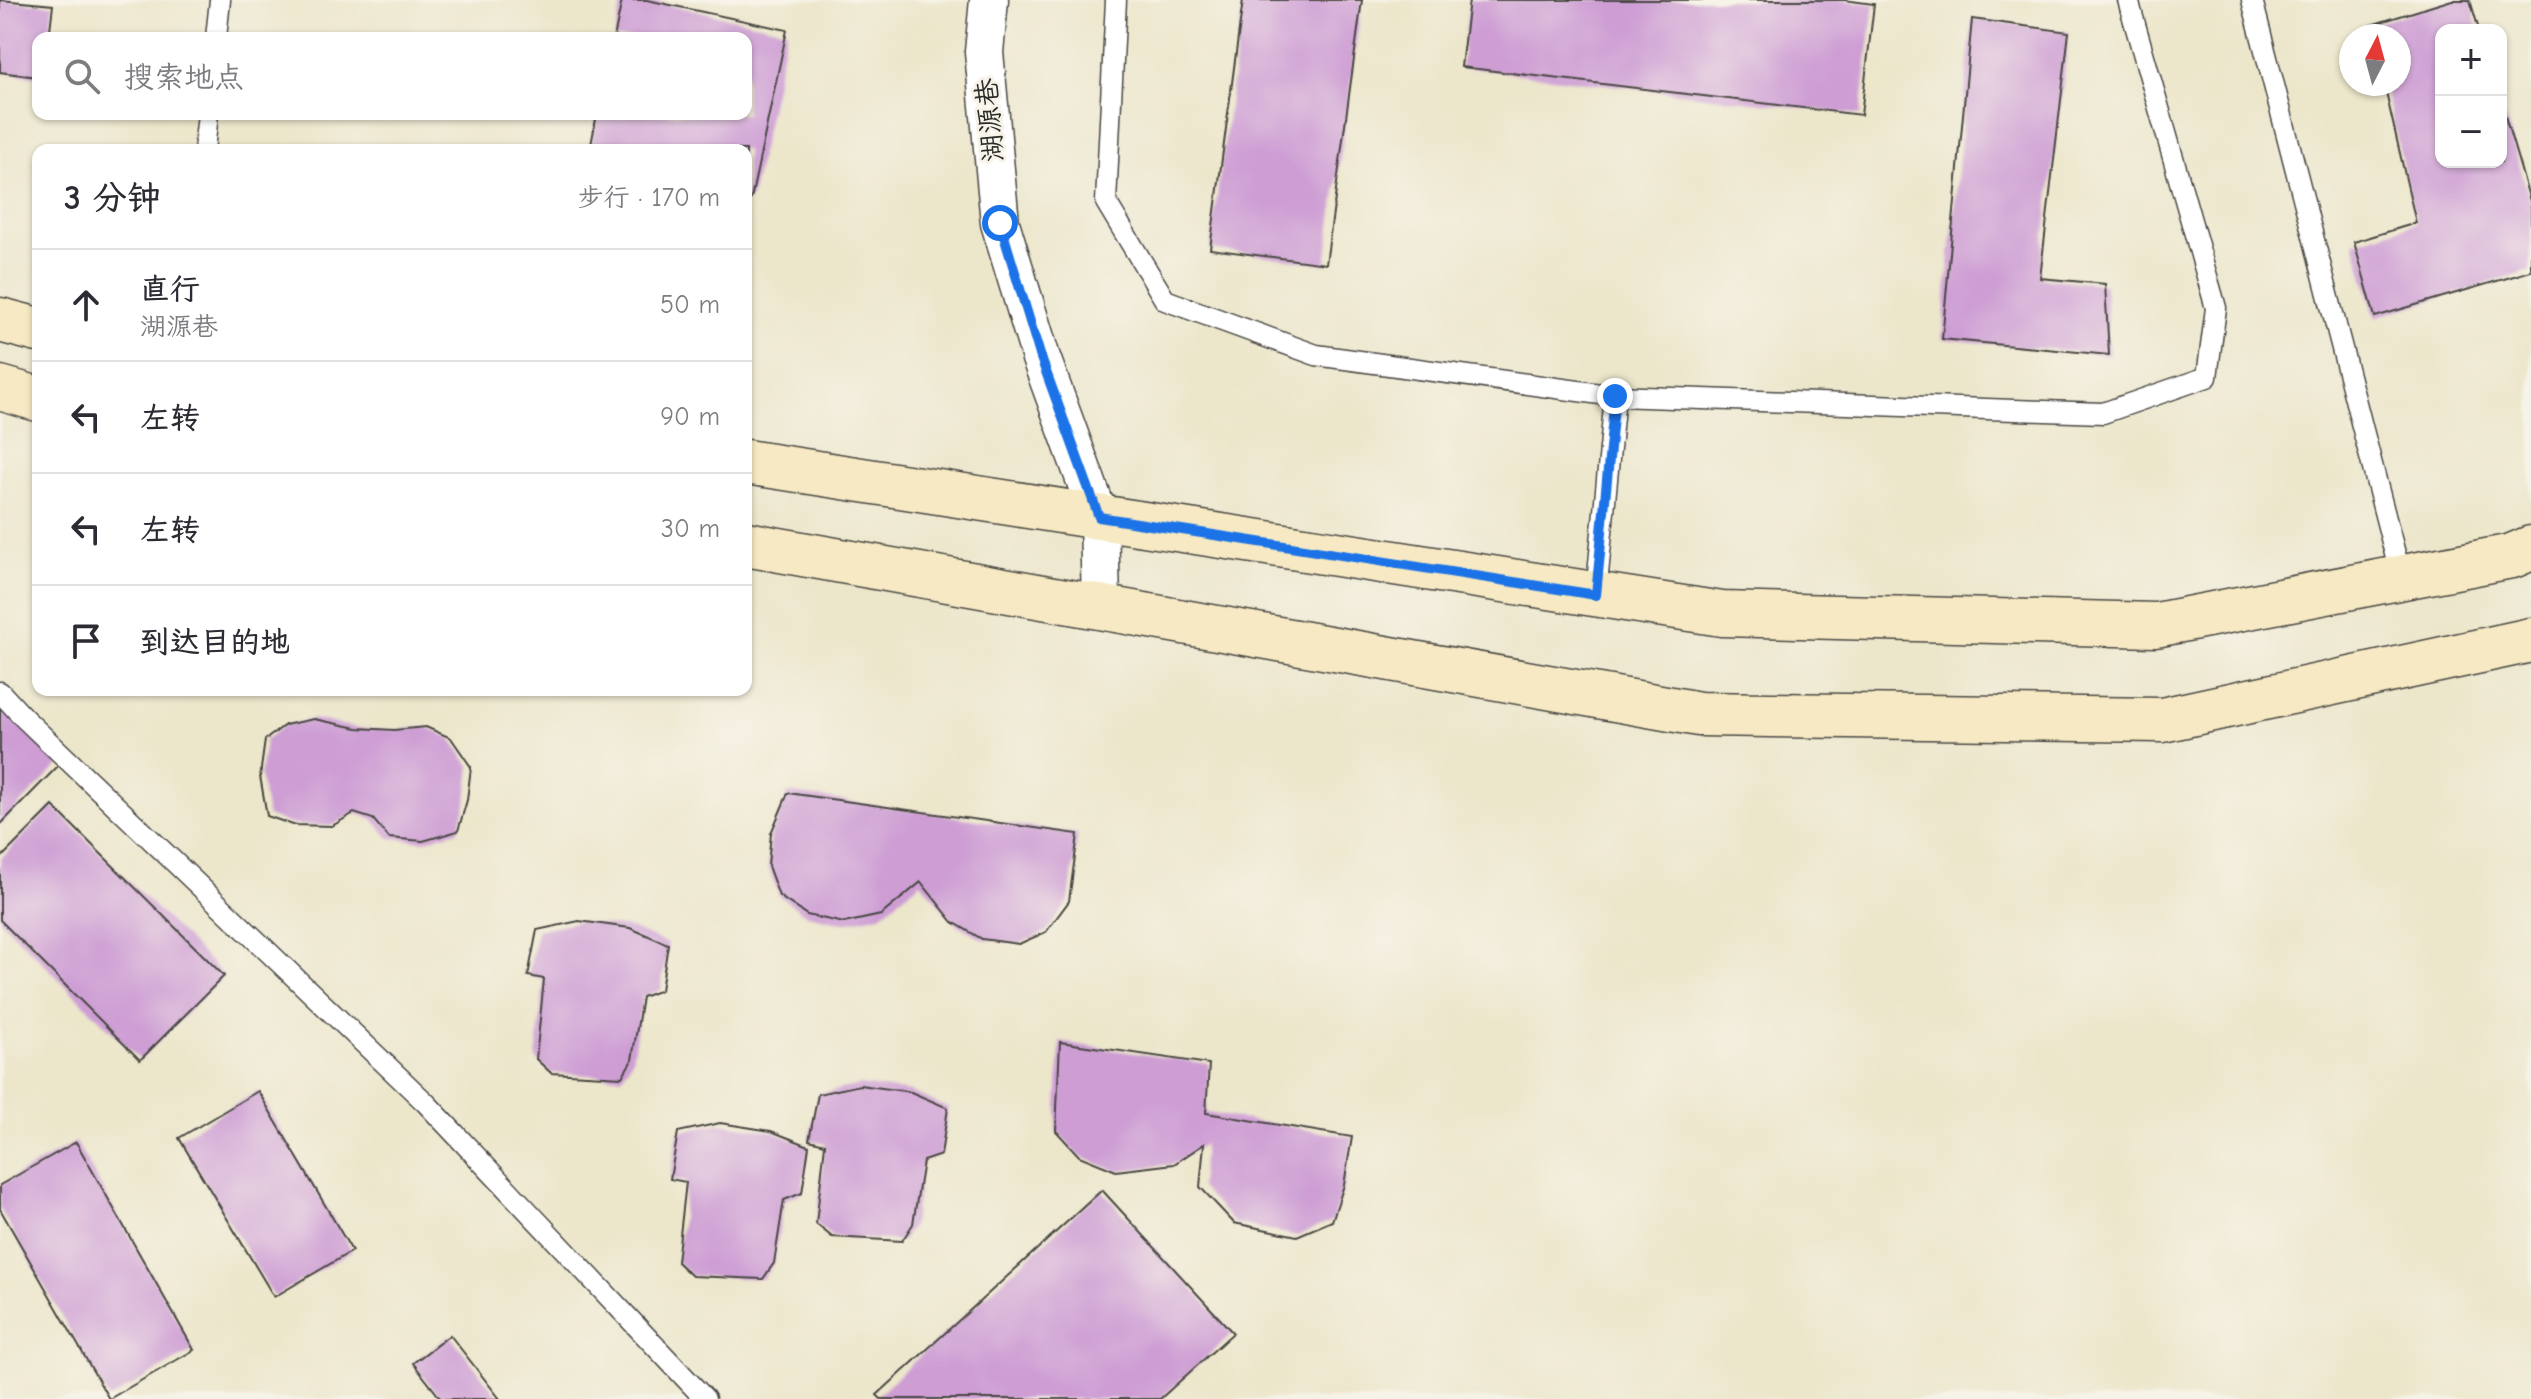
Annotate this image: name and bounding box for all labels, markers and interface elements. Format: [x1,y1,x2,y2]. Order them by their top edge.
north arrow [2339,24,2411,96]
map controls [2435,24,2507,168]
button: + [2435,24,2507,96]
search box [32,32,752,120]
icon: search [60,54,104,98]
text: 搜索地点 [124,60,244,95]
street label: 湖源巷 [970,76,1010,163]
button: − [2435,96,2507,168]
text: 3 分钟 [64,178,161,218]
text: 步行 · 170 m [577,183,720,213]
route start [982,205,1018,241]
text: 直行 [140,272,200,307]
icon: ahead [64,283,108,327]
text: 50 m [660,290,720,320]
text: 湖源巷 [140,312,218,342]
route end [1597,378,1633,414]
icon: left [64,395,108,439]
text: 左转 [140,401,200,436]
text: 90 m [660,402,720,432]
icon: left [64,507,108,551]
text: 左转 [140,513,200,548]
text: 30 m [661,514,720,544]
icon: arrive [64,619,108,663]
text: 到达目的地 [140,625,290,660]

